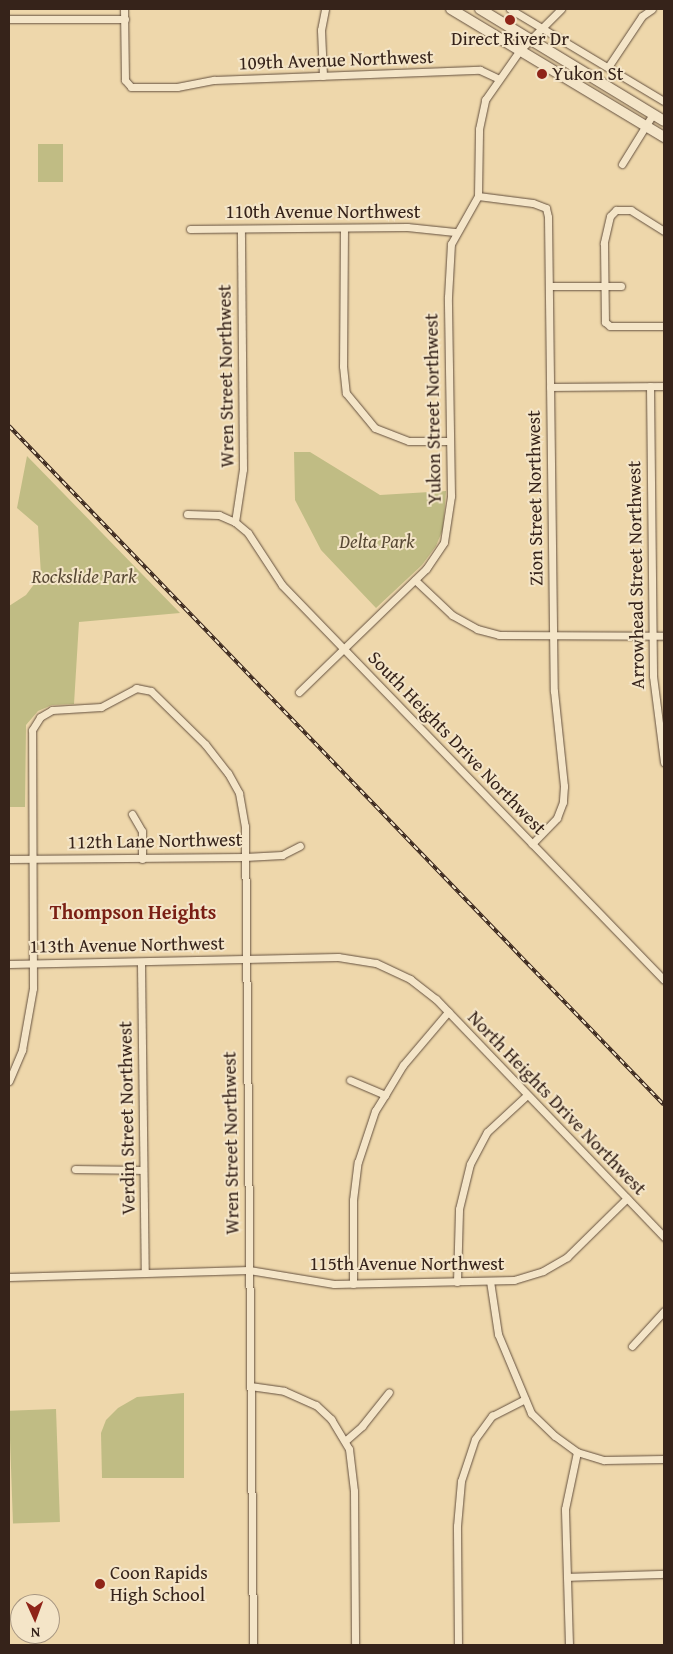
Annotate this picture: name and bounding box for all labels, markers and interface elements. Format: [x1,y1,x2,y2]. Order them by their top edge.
marker: Direct River Dr [504,14,516,26]
place label: Direct River Dr [451,28,569,50]
street label: 109th Avenue Northwest [238,45,434,75]
place label: Yukon St [552,63,623,85]
marker: Yukon St [536,68,548,80]
street label: 110th Avenue Northwest [225,201,421,223]
street label: Wren Street Northwest [213,284,239,468]
street label: Yukon Street Northwest [420,313,446,505]
street label: Zion Street Northwest [522,410,548,586]
street label: Arrowhead Street Northwest [623,461,649,689]
park label: Delta Park [339,531,415,553]
park label: Rockslide Park [31,566,137,588]
street label: South Heights Drive Northwest [363,646,551,840]
street label: 112th Lane Northwest [68,828,242,854]
district label: Thompson Heights [50,899,216,923]
street label: 113th Avenue Northwest [29,932,225,958]
street label: North Heights Drive Northwest [463,1006,651,1200]
street label: Verdin Street Northwest [114,1021,140,1215]
street label: Wren Street Northwest [218,1051,244,1235]
street label: 115th Avenue Northwest [309,1253,505,1275]
place label: Coon Rapids High School [110,1562,208,1606]
marker: Coon Rapids High School [94,1578,106,1590]
north arrow [10,1594,60,1644]
text: N [30,1623,41,1643]

